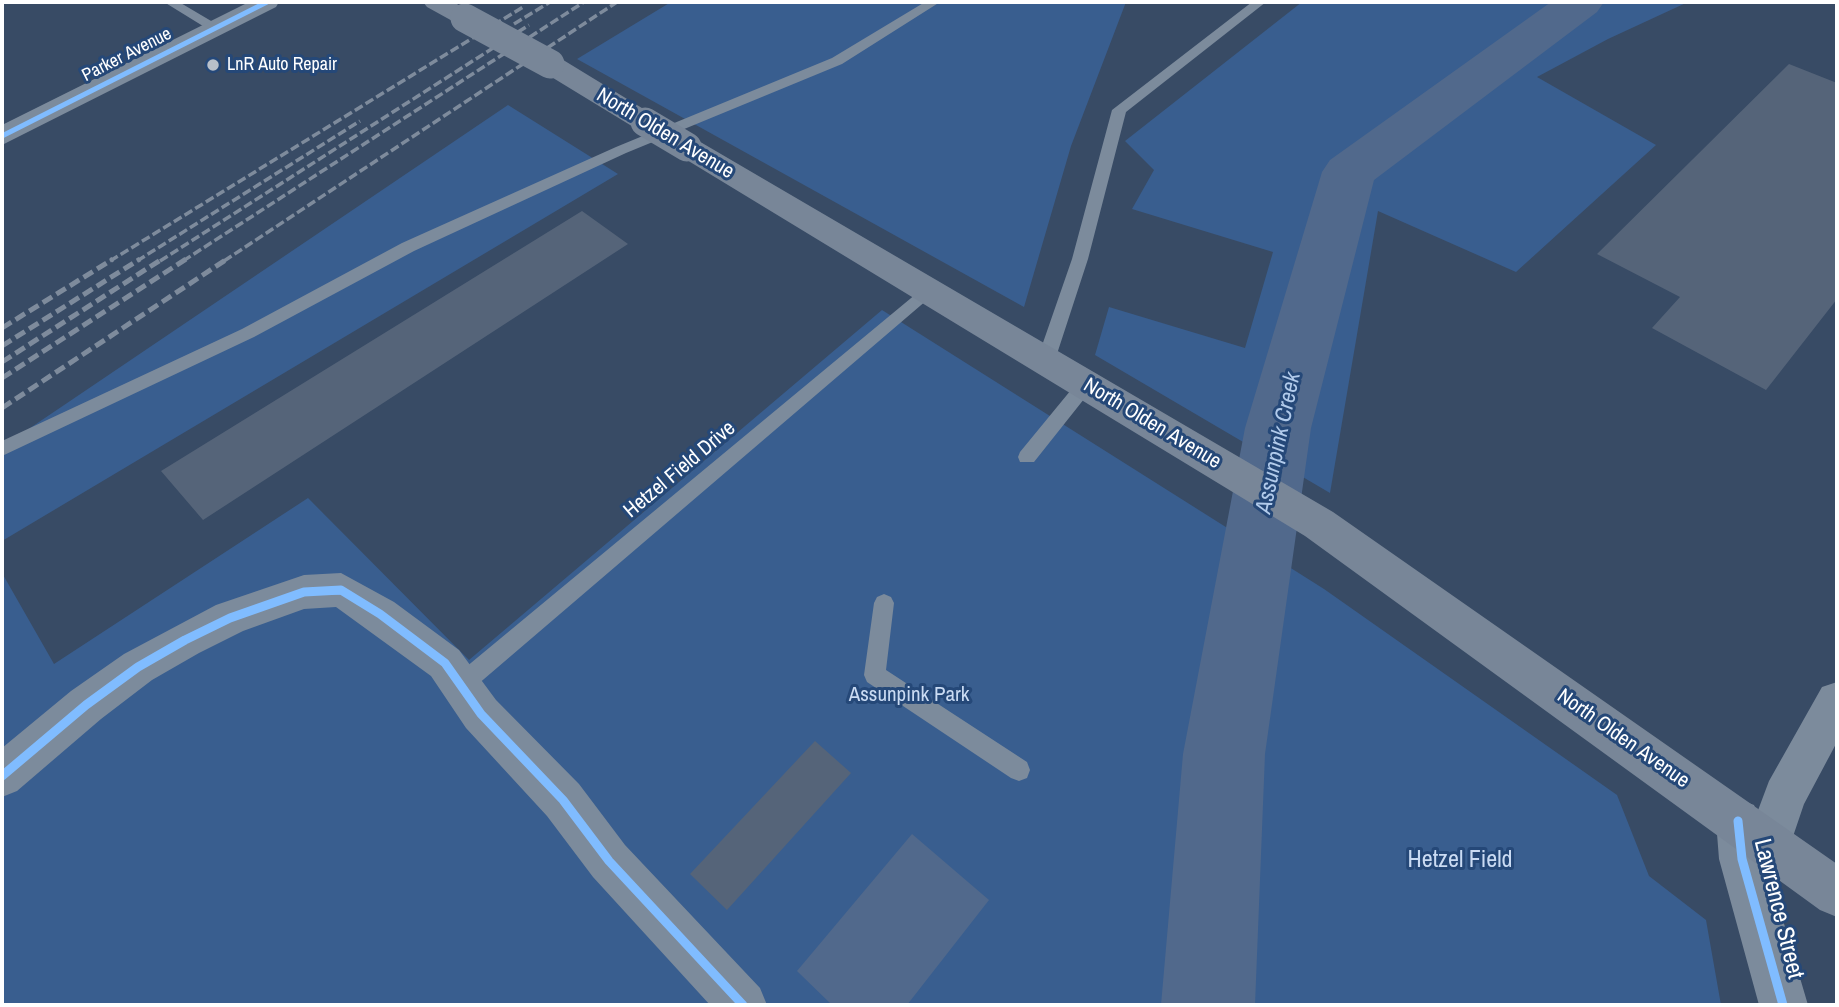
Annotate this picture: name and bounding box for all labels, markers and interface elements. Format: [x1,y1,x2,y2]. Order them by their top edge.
street label: Parker Avenue [79,23,175,87]
place label: LnR Auto Repair [227,54,337,76]
marker: LnR Auto Repair [205,57,221,73]
street label: North Olden Avenue [592,83,738,185]
water label: Assunpink Creek [1251,370,1307,516]
street label: North Olden Avenue [1079,373,1225,475]
street label: Hetzel Field Drive [619,416,741,524]
park label: Assunpink Park [849,682,969,708]
street label: North Olden Avenue [1552,684,1694,794]
street label: Lawrence Street [1747,836,1809,982]
park label: Hetzel Field [1408,847,1512,875]

